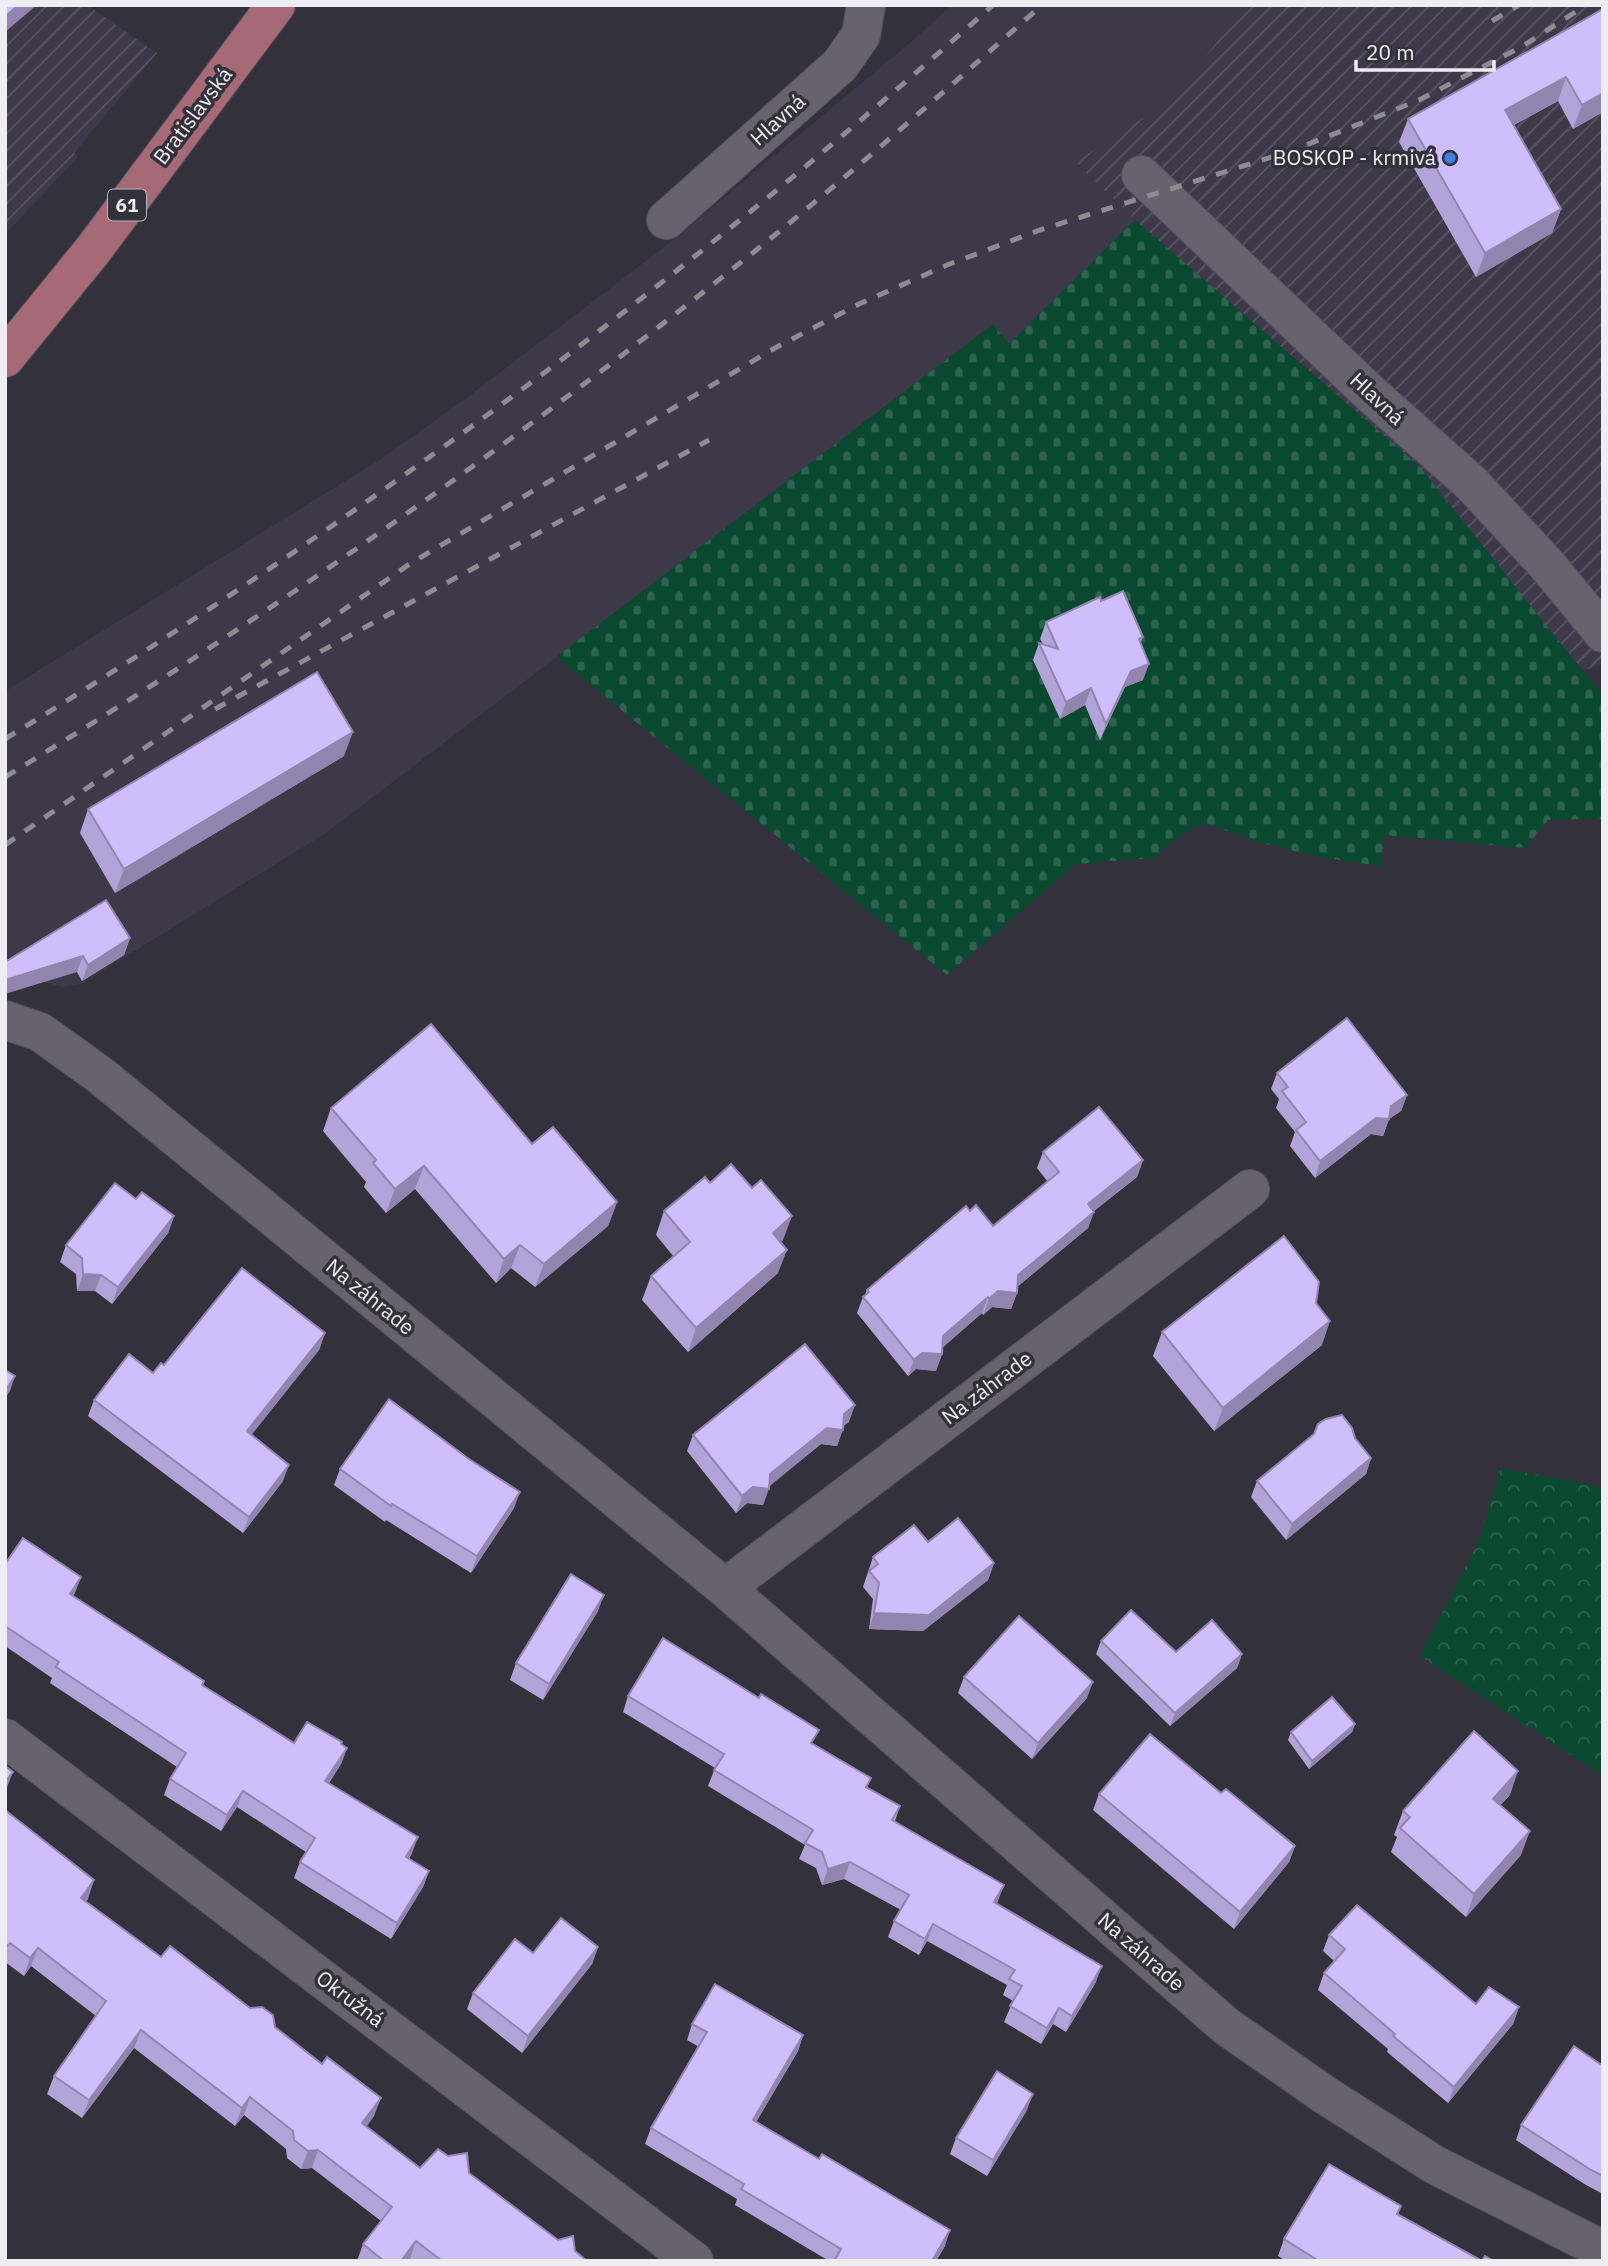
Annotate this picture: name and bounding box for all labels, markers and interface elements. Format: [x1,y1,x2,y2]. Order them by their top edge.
scale bar [1356,28,1494,72]
text: 20 m [1366,38,1415,66]
street label: Bratislavská [146,61,238,170]
street label: Hlavná [744,87,811,151]
place label: BOSKOP - krmivá [1273,143,1436,171]
marker: BOSKOP - krmivá [1442,150,1458,166]
road number: 61 [108,190,146,220]
street label: Hlavná [1344,366,1411,431]
street label: Na záhrade [320,1252,421,1341]
street label: Na záhrade [935,1344,1037,1430]
street label: Na záhrade [1092,1906,1191,1997]
street label: Okružná [311,1963,390,2033]

